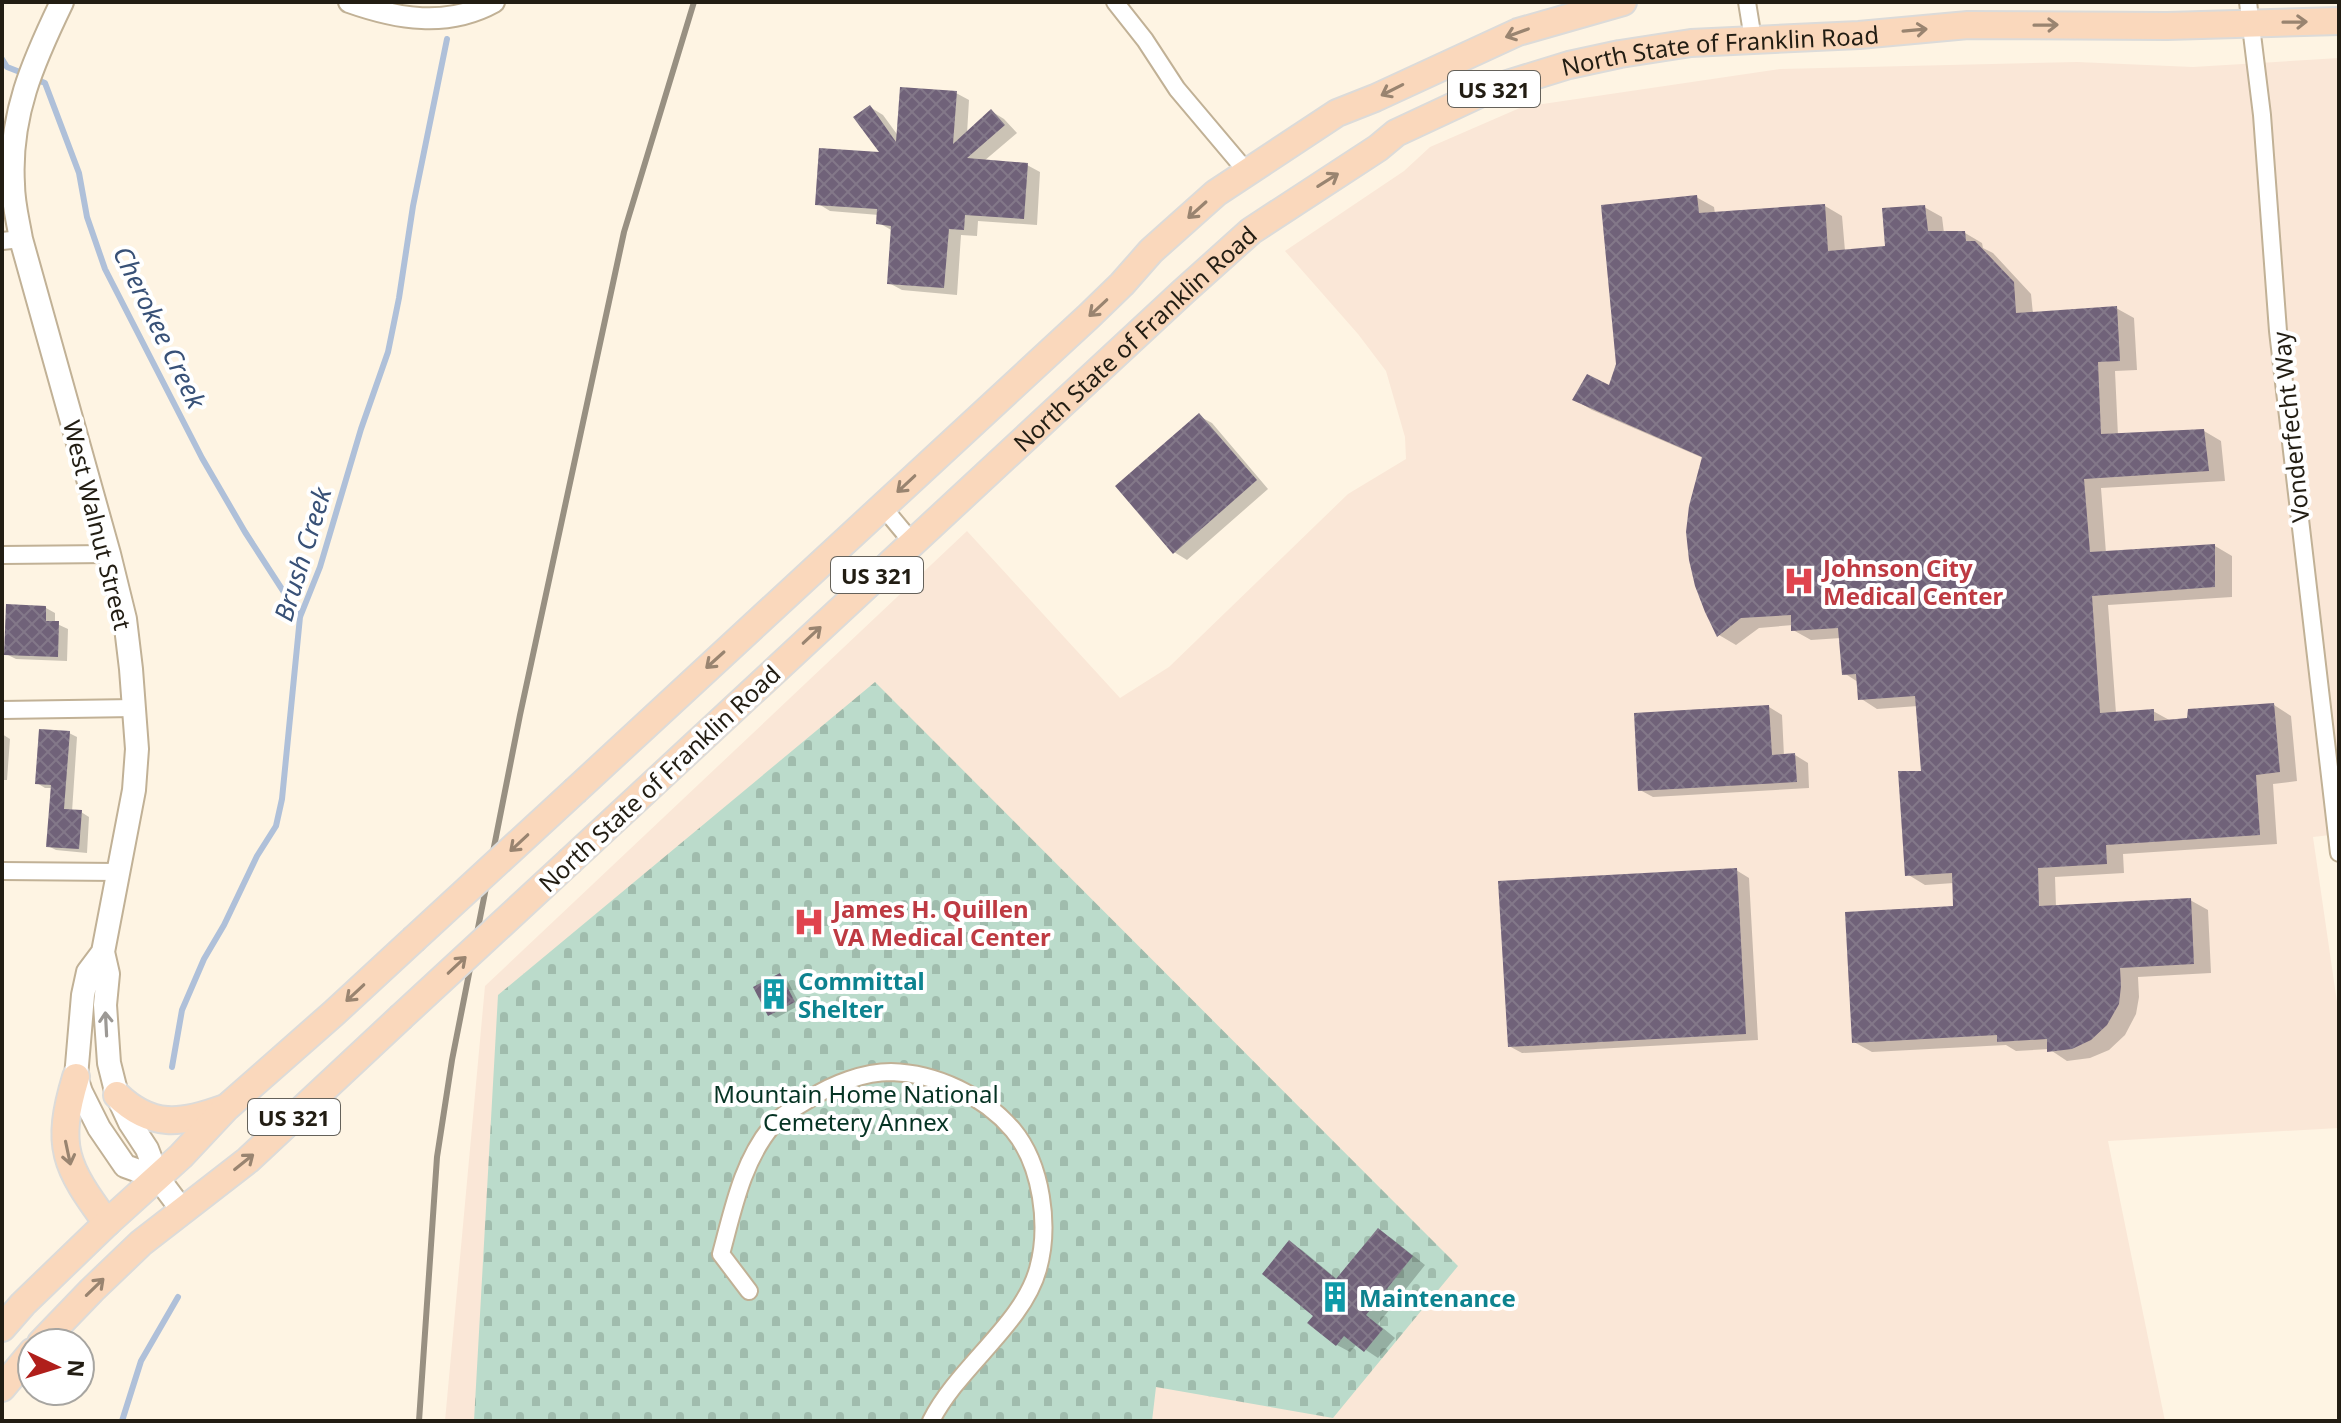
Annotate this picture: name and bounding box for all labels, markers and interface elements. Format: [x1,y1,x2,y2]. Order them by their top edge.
one-way arrow [2281,14,2308,30]
street label: North State of Franklin Road [1558,17,1880,83]
one-way arrow [2032,17,2059,32]
one-way arrow [1901,22,1927,37]
one-way arrow [1505,27,1530,41]
road number: US 321 [1448,71,1540,107]
one-way arrow [1380,82,1404,98]
one-way arrow [1316,171,1339,187]
one-way arrow [1188,201,1208,219]
street label: North State of Franklin Road [1006,218,1263,458]
water label: Cherokee Creek [105,240,215,415]
one-way arrow [1088,298,1108,316]
street label: Vonderfecht Way [2263,329,2316,524]
street label: West Walnut Street [56,417,140,634]
one-way arrow [897,474,917,492]
water label: Brush Creek [265,482,340,625]
place label: Johnson City Medical Center [1821,551,2004,612]
road number: US 321 [831,557,923,593]
hospital icon: Johnson City Medical Center [1782,564,1816,598]
one-way arrow [802,626,822,644]
one-way arrow [706,651,726,669]
street label: North State of Franklin Road [531,657,787,899]
one-way arrow [509,833,529,851]
place label: James H. Quillen VA Medical Center [831,892,1051,953]
hospital icon: James H. Quillen VA Medical Center [792,905,826,939]
one-way arrow [447,956,467,975]
place label: Committal Shelter [798,964,925,1025]
building icon: Committal Shelter [757,977,791,1011]
one-way arrow [346,984,366,1002]
one-way arrow [98,1011,113,1038]
park label: Mountain Home National Cemetery Annex [713,1077,999,1138]
road number: US 321 [248,1099,340,1135]
one-way arrow [61,1140,76,1166]
one-way arrow [233,1153,254,1171]
one-way arrow [85,1278,104,1297]
building icon: Maintenance [1318,1280,1352,1314]
place label: Maintenance [1359,1281,1516,1314]
north arrow [16,1327,96,1407]
text: N [61,1358,93,1378]

